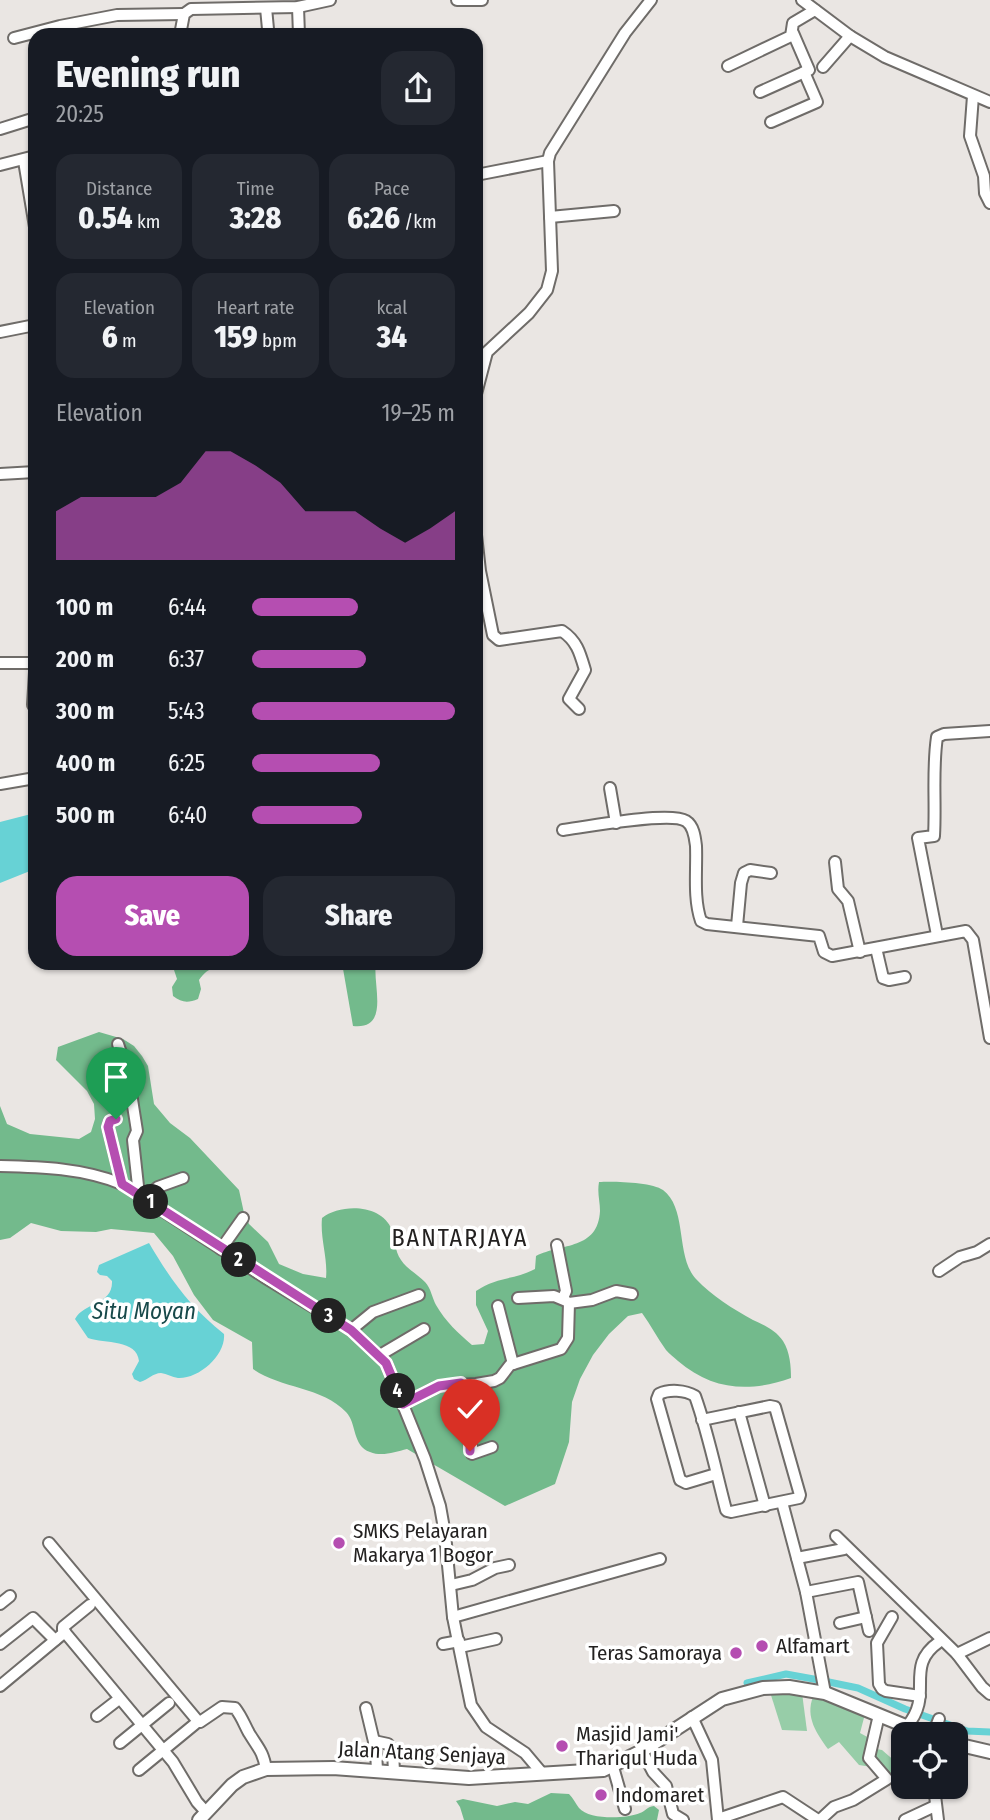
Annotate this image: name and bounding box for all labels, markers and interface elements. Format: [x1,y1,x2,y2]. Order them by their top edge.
text: Evening run [56,51,240,97]
button: share [381,51,455,125]
text: 20:25 [56,100,104,128]
text: Distance [86,177,152,200]
text: Time [237,177,274,200]
text: Pace [374,177,410,200]
text: 0.54 [78,200,133,236]
text: 3:28 [230,200,281,236]
text: 6:26 [347,200,400,236]
text: km [133,210,160,233]
text: /km [400,210,437,233]
text: Elevation [83,296,155,319]
text: Heart rate [216,296,295,319]
text: kcal [376,296,407,319]
text: 6 [102,319,118,355]
text: 159 [214,319,258,355]
text: 34 [377,319,407,355]
text: m [118,329,137,352]
text: bpm [258,329,297,352]
text: Elevation [56,399,143,427]
text: 19–25 m [382,399,455,427]
text: 100 m [56,593,113,621]
text: 6:44 [168,593,206,621]
text: 200 m [56,645,114,673]
text: 6:37 [168,645,204,673]
text: 300 m [56,697,114,725]
text: 5:43 [168,697,205,725]
text: 400 m [56,749,115,777]
text: 6:25 [168,749,205,777]
text: 500 m [56,801,115,829]
text: 6:40 [168,801,207,829]
button: Save [56,876,249,956]
button: Share [263,876,455,956]
pin [86,1047,146,1119]
icon: arrive [97,1058,135,1096]
pin: 1 [134,1184,168,1220]
text: 1 [146,1190,155,1213]
district label: BANTARJAYA [392,1224,528,1252]
pin: 2 [222,1242,256,1278]
text: 2 [234,1248,243,1271]
water label: Situ Moyan [91,1297,196,1325]
pin: 3 [312,1298,346,1334]
text: 3 [324,1304,333,1327]
pin: 4 [380,1374,416,1408]
text: 4 [393,1379,402,1402]
pin [440,1379,500,1451]
icon: check [451,1390,489,1428]
place label: SMKS Pelayaran Makarya 1 Bogor [353,1518,494,1568]
marker: SMKS Pelayaran Makarya 1 Bogor [331,1535,347,1551]
place label: Alfamart [776,1633,850,1659]
marker: Alfamart [754,1638,770,1654]
place label: Teras Samoraya [588,1640,722,1666]
marker: Teras Samoraya [728,1645,744,1661]
place label: Masjid Jami' Thariqul Huda [576,1721,698,1771]
map controls [891,1722,968,1799]
button: locate [891,1722,968,1799]
street label: Jalan Atang Senjaya [337,1736,507,1770]
marker: Masjid Jami' Thariqul Huda [554,1738,570,1754]
place label: Indomaret [615,1782,704,1808]
marker: Indomaret [593,1787,609,1803]

